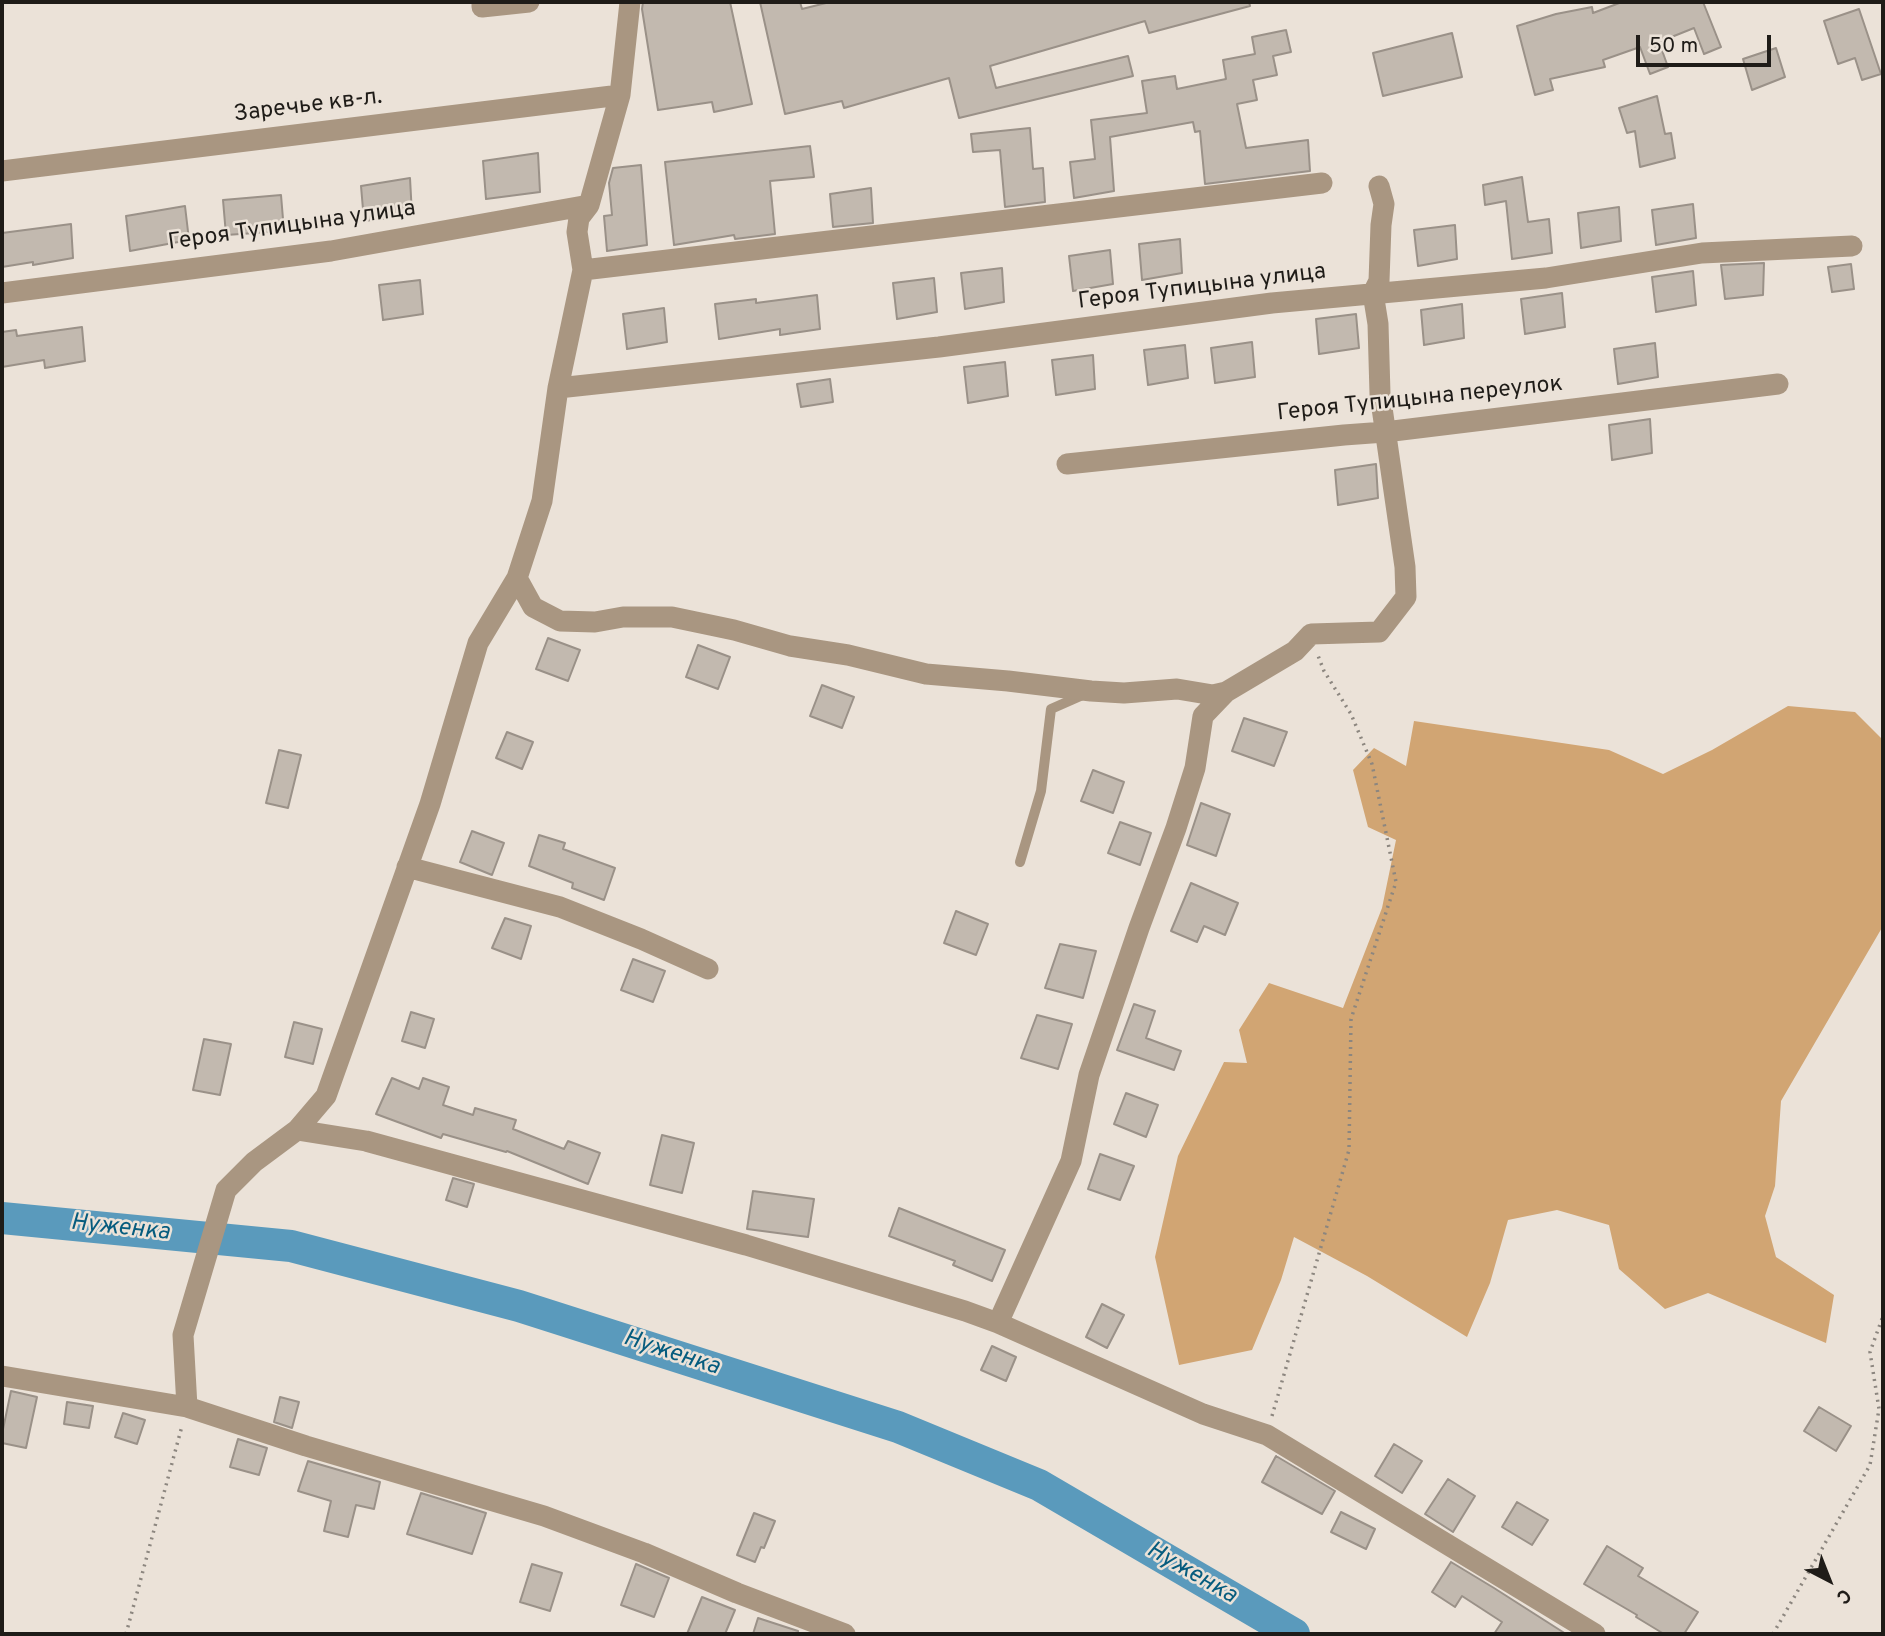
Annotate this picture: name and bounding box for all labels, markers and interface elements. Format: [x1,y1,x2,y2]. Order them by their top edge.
scale bar [1640,21,1775,65]
text: 50 m [1649,33,1698,60]
street label: Заречье кв-л. [232,84,384,130]
street label: Героя Тупицына улица [167,196,417,258]
street label: Героя Тупицына улица [1076,259,1328,317]
street label: Героя Тупицына переулок [1276,371,1564,429]
water label: Нуженка [69,1209,171,1249]
water label: Нуженка [619,1325,723,1383]
water label: Нуженка [1141,1537,1241,1611]
north arrow [1794,1545,1864,1615]
text: С [1831,1583,1856,1609]

